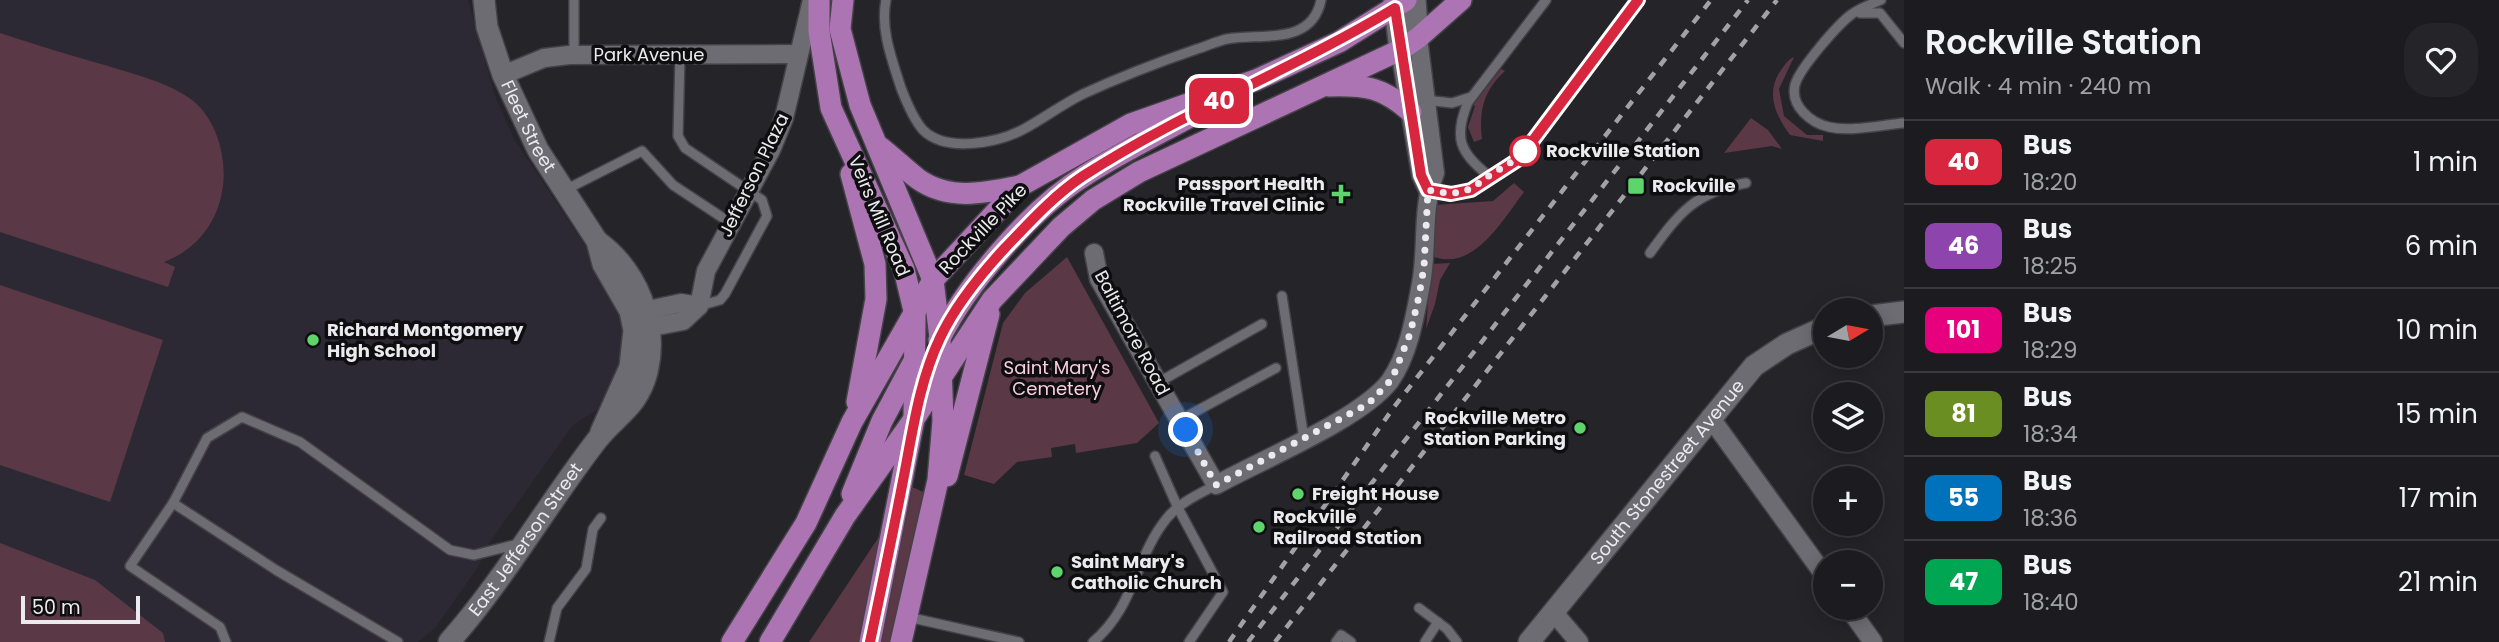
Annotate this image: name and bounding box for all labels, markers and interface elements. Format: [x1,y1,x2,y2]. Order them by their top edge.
text: Rockville Station [1925,19,2202,66]
button: heart [2404,23,2478,97]
street label: Park Avenue [594,42,704,67]
text: Walk · 4 min · 240 m [1925,70,2151,102]
street label: Fleet Street [495,76,562,177]
line badge: 40 [1188,78,1250,124]
text: 40 [1203,84,1235,117]
street label: Jefferson Plaza [713,109,794,241]
text: Bus [2023,127,2072,163]
marker: Rockville Station [1510,136,1540,166]
place label: Rockville Station [1546,138,1700,163]
text: 1 min [2413,144,2478,180]
text: 40 [1948,145,1979,178]
street label: Veirs Mill Road [843,152,916,280]
text: 18:20 [2023,166,2077,198]
place label: Passport Health Rockville Travel Clinic [1123,171,1325,217]
place label: Rockville [1652,173,1736,198]
marker: Rockville [1626,176,1646,196]
street label: Rockville Pike [933,178,1032,280]
marker: Passport Health Rockville Travel Clinic [1331,184,1351,204]
text: Bus [2023,211,2072,247]
text: 6 min [2405,228,2478,264]
text: 46 [1948,229,1979,262]
text: 18:25 [2023,250,2077,282]
street label: Baltimore Road [1089,266,1176,400]
text: Bus [2023,295,2072,331]
north arrow [1813,298,1883,368]
map controls [1813,298,1883,620]
text: 10 min [2397,312,2478,348]
text: 101 [1947,313,1980,346]
place label: Richard Montgomery High School [327,317,524,363]
marker: Richard Montgomery High School [305,332,321,348]
text: 18:29 [2023,334,2078,366]
park label: Saint Mary's Cemetery [1004,355,1110,401]
street label: South Stonestreet Avenue [1584,374,1750,570]
text: Bus [2023,379,2072,415]
button: layers [1813,382,1883,452]
text: 15 min [2397,396,2478,432]
text: 81 [1951,397,1976,430]
place label: Rockville Metro Station Parking [1423,405,1566,451]
your location [1168,412,1203,447]
text: 18:34 [2023,418,2078,450]
marker: Rockville Metro Station Parking [1572,420,1588,436]
street label: East Jefferson Street [462,457,588,621]
text: Bus [2023,463,2072,499]
button: + [1813,466,1883,536]
text: 17 min [2399,480,2478,516]
place label: Freight House [1312,481,1439,506]
text: 55 [1948,481,1979,514]
marker: Freight House [1290,486,1306,502]
text: 18:36 [2023,502,2078,534]
place label: Rockville Railroad Station [1273,504,1422,550]
marker: Rockville Railroad Station [1251,519,1267,535]
text: Bus [2023,547,2072,583]
place label: Saint Mary's Catholic Church [1071,549,1222,595]
button: − [1813,550,1883,620]
marker: Saint Mary's Catholic Church [1049,564,1065,580]
text: 21 min [2398,564,2478,600]
text: 47 [1949,565,1978,598]
text: 18:40 [2023,586,2079,618]
scale bar [21,593,140,625]
text: 50 m [32,594,81,621]

